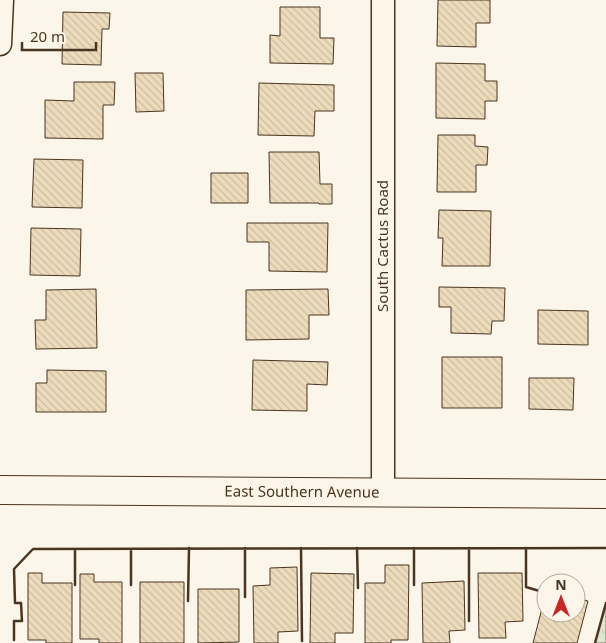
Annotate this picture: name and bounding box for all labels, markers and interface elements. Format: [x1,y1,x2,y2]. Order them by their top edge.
scale bar [22,20,96,52]
text: 20 m [30,26,65,46]
street label: South Cactus Road [372,180,392,312]
street label: East Southern Avenue [224,480,380,502]
north arrow [536,573,586,623]
text: N [555,575,567,594]

